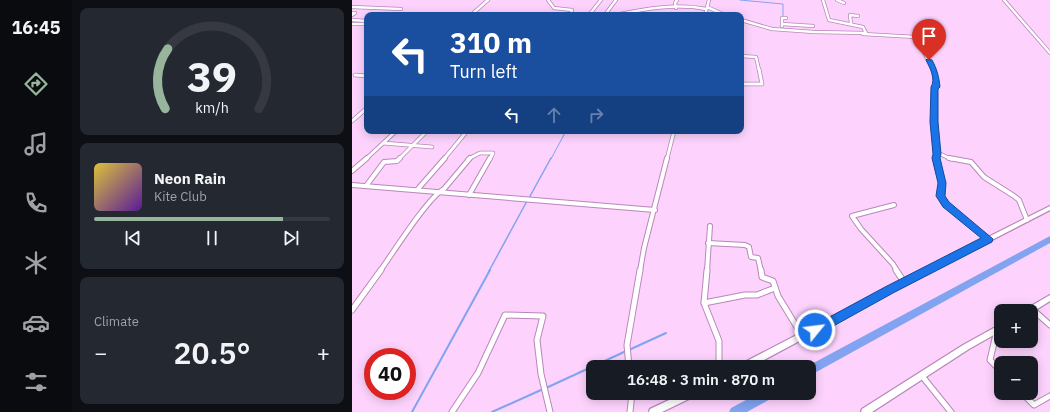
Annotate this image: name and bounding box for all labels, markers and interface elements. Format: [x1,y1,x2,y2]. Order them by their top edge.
text: 16:45 [11,16,61,39]
pin [912,19,946,60]
text: 310 m [450,24,532,61]
icon: arrive [918,25,940,47]
icon: left [384,28,436,80]
text: 39 [187,49,237,103]
text: Turn left [450,60,518,83]
icon: directions [22,70,50,98]
text: km/h [195,98,229,117]
icon: left [501,104,523,126]
icon: ahead [543,104,565,126]
icon: right [585,104,607,126]
icon: music [22,130,50,158]
text: Neon Rain [154,169,226,188]
text: Kite Club [154,188,207,205]
icon: phone [22,189,50,217]
icon: previous [122,227,144,249]
icon: pause [201,227,223,249]
icon: next [280,227,302,249]
icon: climate [22,249,50,277]
map controls [994,304,1038,400]
button: + [994,304,1038,348]
icon: car [22,309,50,337]
position arrow [794,309,836,351]
text: Climate [94,313,139,330]
text: 20.5° [173,333,251,372]
text: − [94,338,107,367]
text: + [317,338,330,367]
speed limit sign: 40 [364,348,416,400]
button: − [994,356,1038,400]
icon: filters [22,368,50,396]
text: 16:48 · 3 min · 870 m [627,370,775,389]

